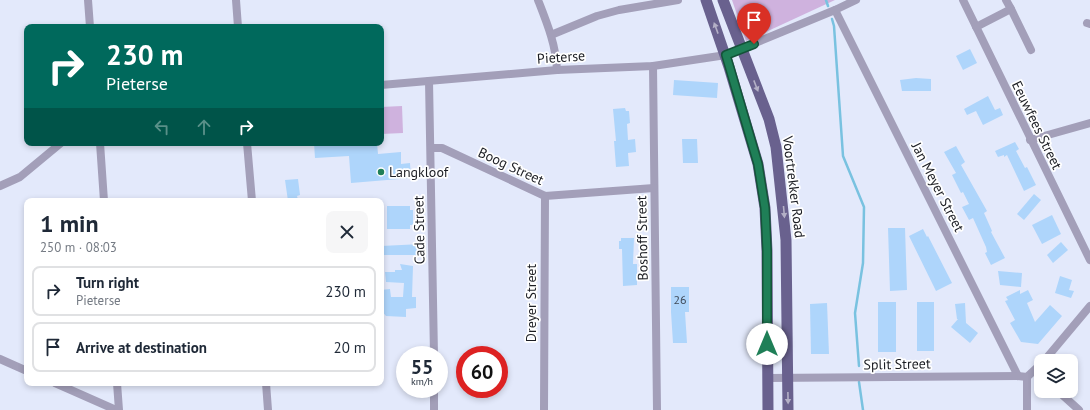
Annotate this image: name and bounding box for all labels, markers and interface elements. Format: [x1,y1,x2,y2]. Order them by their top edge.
pin [737,3,771,44]
icon: arrive [743,9,765,31]
one-way arrow [713,22,719,34]
text: 230 m [106,36,183,73]
icon: right [40,40,92,92]
street label: Pieterse [536,46,586,68]
text: Pieterse [106,72,168,95]
street label: Eeuwfees Street [1008,78,1066,172]
one-way arrow [754,80,760,92]
icon: left [151,116,173,138]
icon: ahead [193,116,215,138]
icon: right [235,116,257,138]
street label: Voortrekker Road [779,134,809,239]
street label: Jan Meyer Street [907,138,968,235]
street label: Boog Street [475,143,547,189]
place label: Langkloof [389,163,449,181]
marker: Langkloof [376,167,386,177]
street label: Cade Street [409,195,429,265]
street label: Boshoff Street [632,195,652,281]
one-way arrow [780,206,787,218]
text: 1 min [40,208,99,239]
button: close [326,211,368,253]
text: 250 m · 08:03 [40,239,117,256]
street label: Dreyer Street [522,264,540,342]
text: Turn right [76,273,139,292]
icon: right [42,280,64,302]
text: 230 m [325,282,366,301]
text: Pieterse [76,292,121,309]
house number: 26 [673,292,687,307]
position arrow [746,323,788,365]
icon: arrive [42,336,64,358]
text: Arrive at destination [76,338,207,357]
text: 20 m [333,338,366,357]
speed limit sign: 60 [456,346,508,398]
text: 55 [411,354,433,380]
street label: Split Street [863,354,931,374]
map controls [1034,354,1078,398]
button: layers [1034,354,1078,398]
text: km/h [411,375,433,388]
one-way arrow [785,392,791,405]

